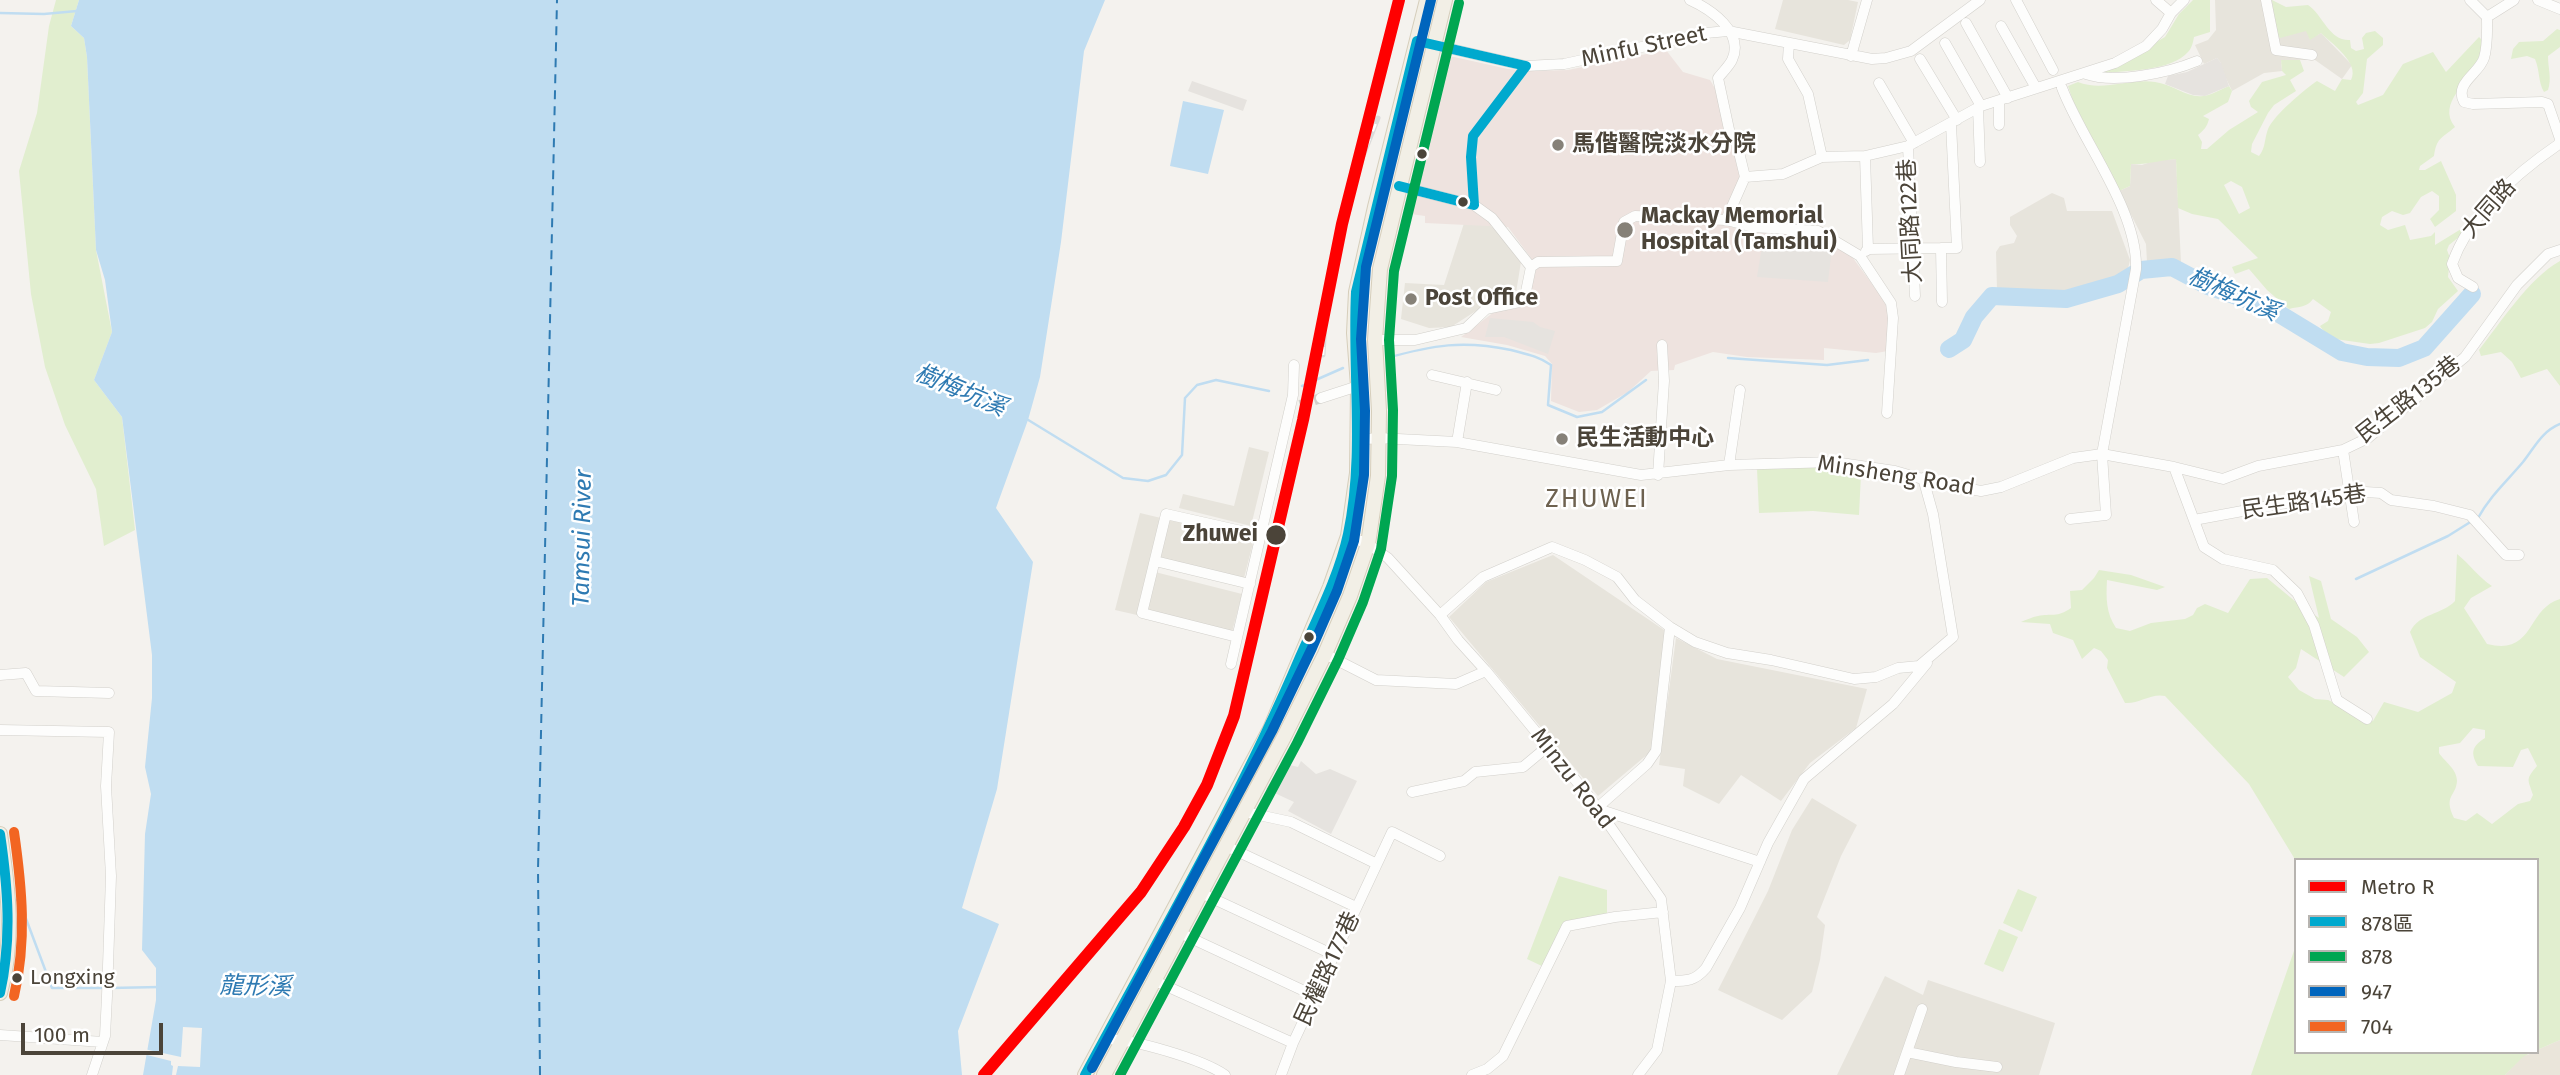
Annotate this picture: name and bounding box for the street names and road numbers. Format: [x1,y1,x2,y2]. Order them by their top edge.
street label: Minfu Street [1579,20,1709,74]
street label: 大同路122巷 [1894,158,1928,284]
street label: 大同路 [2456,174,2522,244]
street label: 民生路135巷 [2351,351,2467,449]
street label: Minsheng Road [1815,450,1977,502]
street label: 民生路145巷 [2240,481,2368,525]
street label: Minzu Road [1524,723,1620,835]
street label: 民權路177巷 [1290,908,1366,1030]

